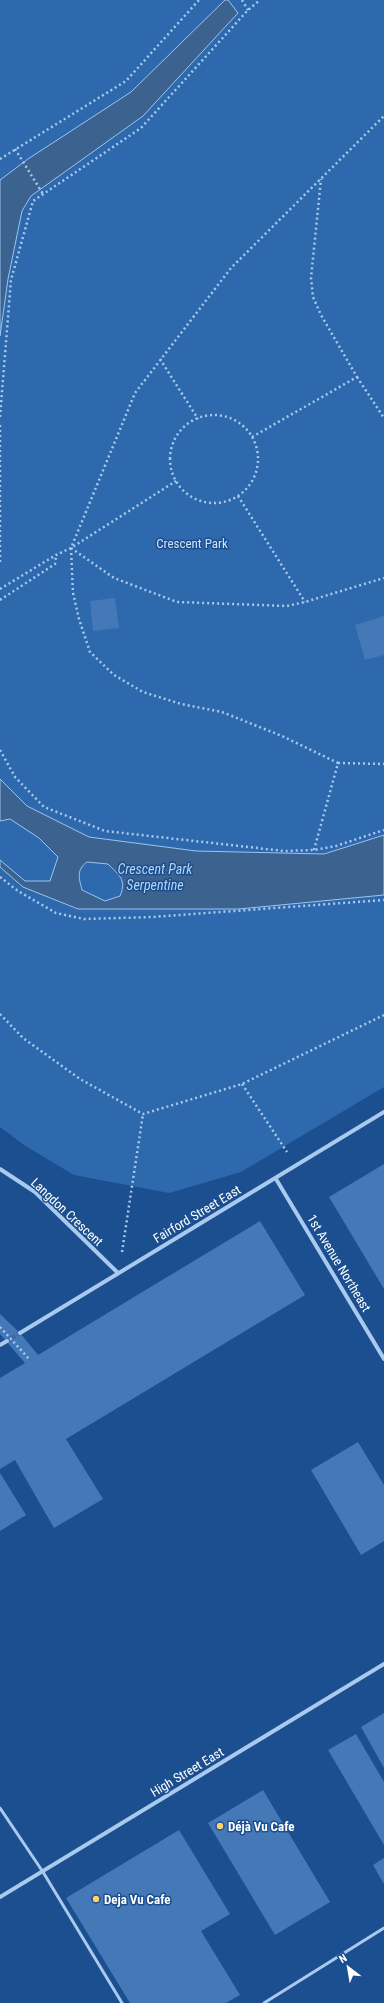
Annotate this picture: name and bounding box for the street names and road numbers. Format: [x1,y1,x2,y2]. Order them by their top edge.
street label: Langdon Crescent [28,1175,106,1249]
street label: Fairford Street East [151,1182,243,1246]
street label: 1st Avenue Northeast [304,1212,374,1314]
street label: High Street East [148,1744,226,1800]

